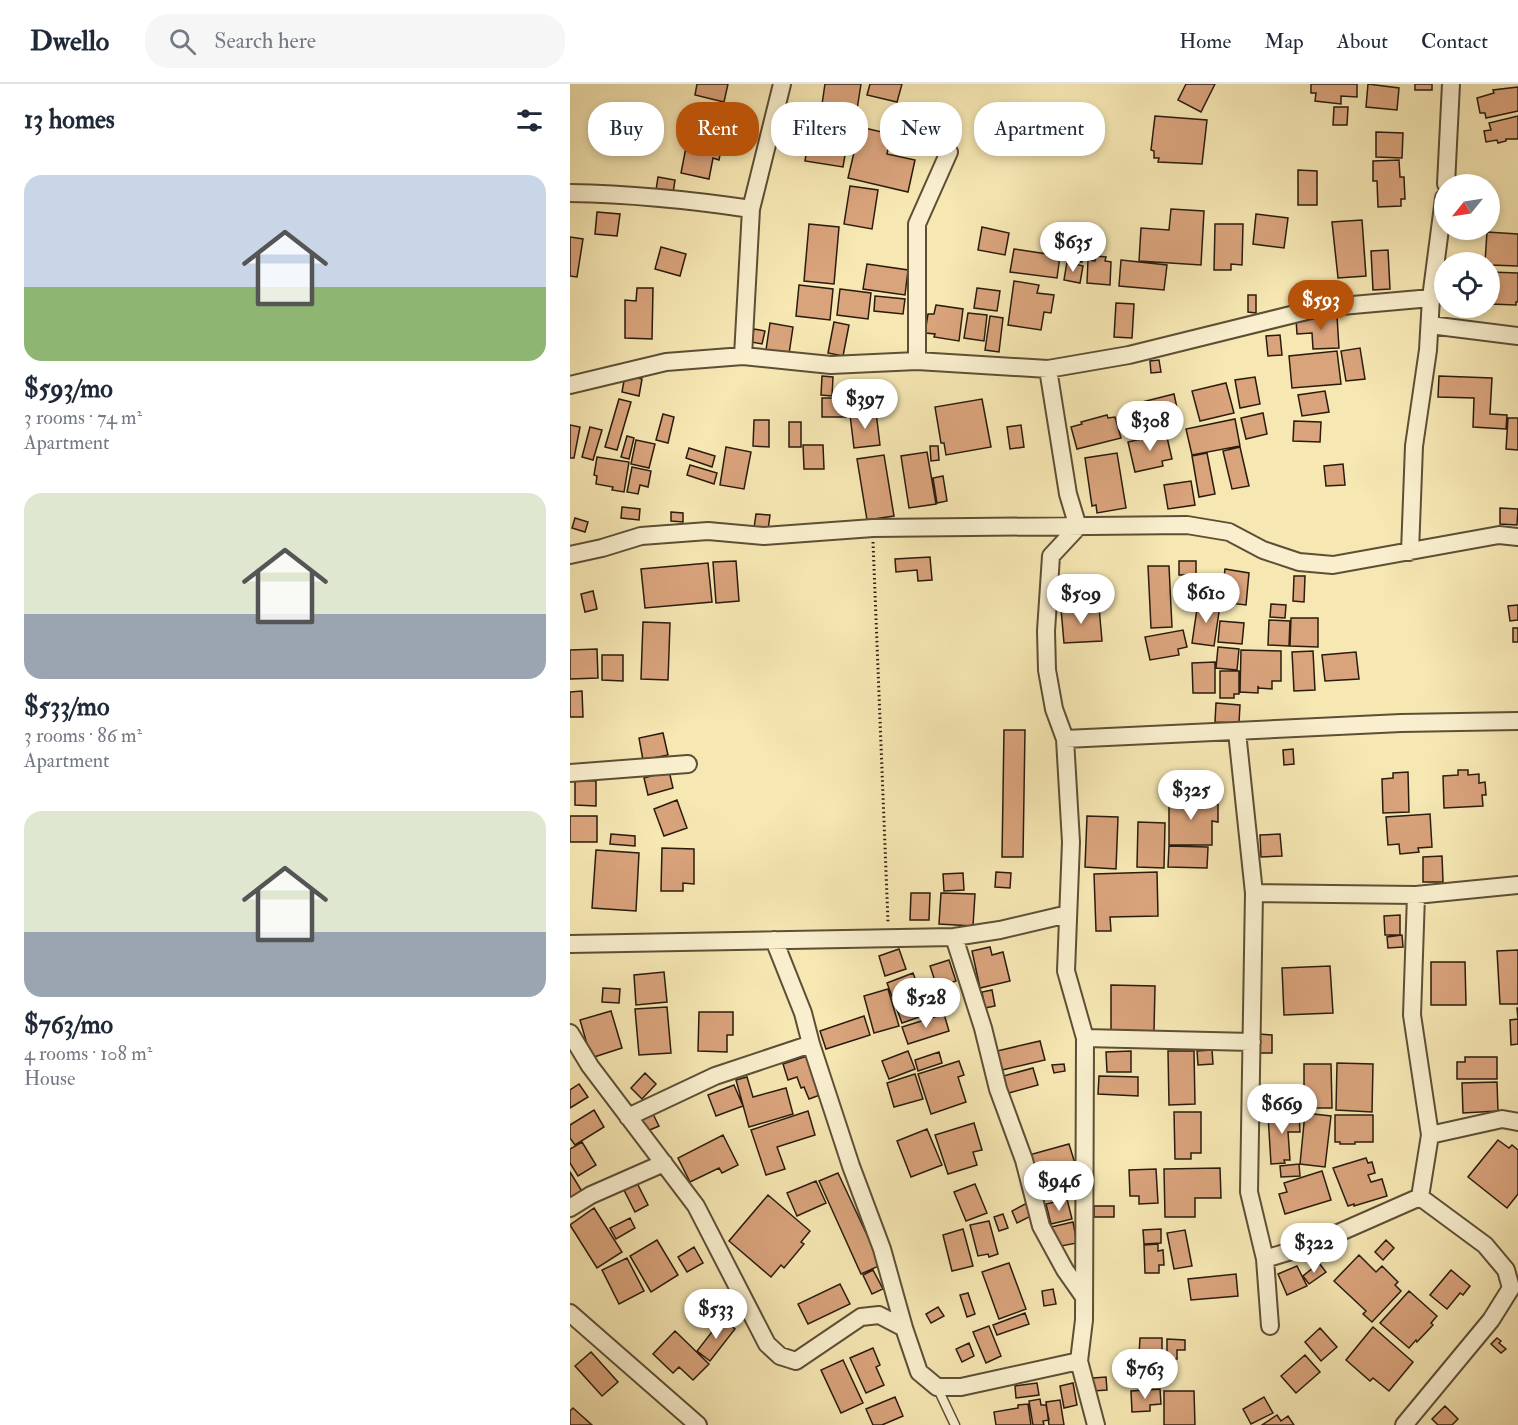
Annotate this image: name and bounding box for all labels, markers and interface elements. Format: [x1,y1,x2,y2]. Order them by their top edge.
search box [145,14,565,68]
text: Dwello [30,24,109,59]
icon: search [166,25,199,58]
text: Search here [214,27,316,55]
text: Home [1179,28,1231,55]
text: Map [1264,28,1304,55]
text: About [1337,28,1388,55]
text: Contact [1421,28,1488,55]
chip: Buy [588,102,664,156]
chip: Rent [676,102,759,156]
chip: Filters [771,102,868,156]
chip: New [880,102,962,156]
chip: Apartment [974,102,1105,156]
text: 13 homes [24,104,115,136]
icon: filters [513,104,546,137]
north arrow [1434,174,1500,240]
map controls [1434,174,1500,318]
icon: home [231,214,339,322]
pin: $635 [1037,222,1109,273]
text: $635 [1054,229,1092,254]
button: locate [1434,252,1500,318]
pin: $593 [1285,280,1357,331]
text: $593 [1302,287,1340,312]
text: $593/mo [24,373,113,405]
pin: $397 [829,379,901,430]
text: $397 [846,386,884,411]
pin: $308 [1114,401,1186,452]
text: 3 rooms · 74 m² [24,405,142,430]
text: $308 [1131,408,1169,433]
text: Apartment [24,430,109,455]
icon: home [231,532,339,640]
pin: $610 [1170,573,1242,624]
pin: $509 [1045,574,1117,625]
text: $610 [1187,580,1225,605]
text: $509 [1061,581,1101,606]
text: $533/mo [24,691,109,723]
text: 3 rooms · 86 m² [24,723,142,748]
text: Apartment [24,748,109,773]
pin: $325 [1155,770,1227,821]
text: $325 [1172,777,1210,802]
icon: home [231,850,339,958]
pin: $528 [890,978,962,1029]
text: $528 [906,985,946,1010]
text: $763/mo [24,1009,113,1041]
text: 4 rooms · 108 m² [24,1041,152,1066]
text: House [24,1066,75,1091]
pin: $669 [1246,1084,1318,1135]
text: $669 [1261,1091,1303,1116]
pin: $946 [1023,1161,1095,1212]
text: $946 [1038,1168,1080,1193]
pin: $322 [1278,1223,1350,1274]
text: $322 [1294,1230,1334,1255]
pin: $533 [680,1289,752,1340]
text: $533 [698,1296,734,1321]
pin: $763 [1109,1349,1181,1400]
text: $763 [1126,1356,1164,1381]

